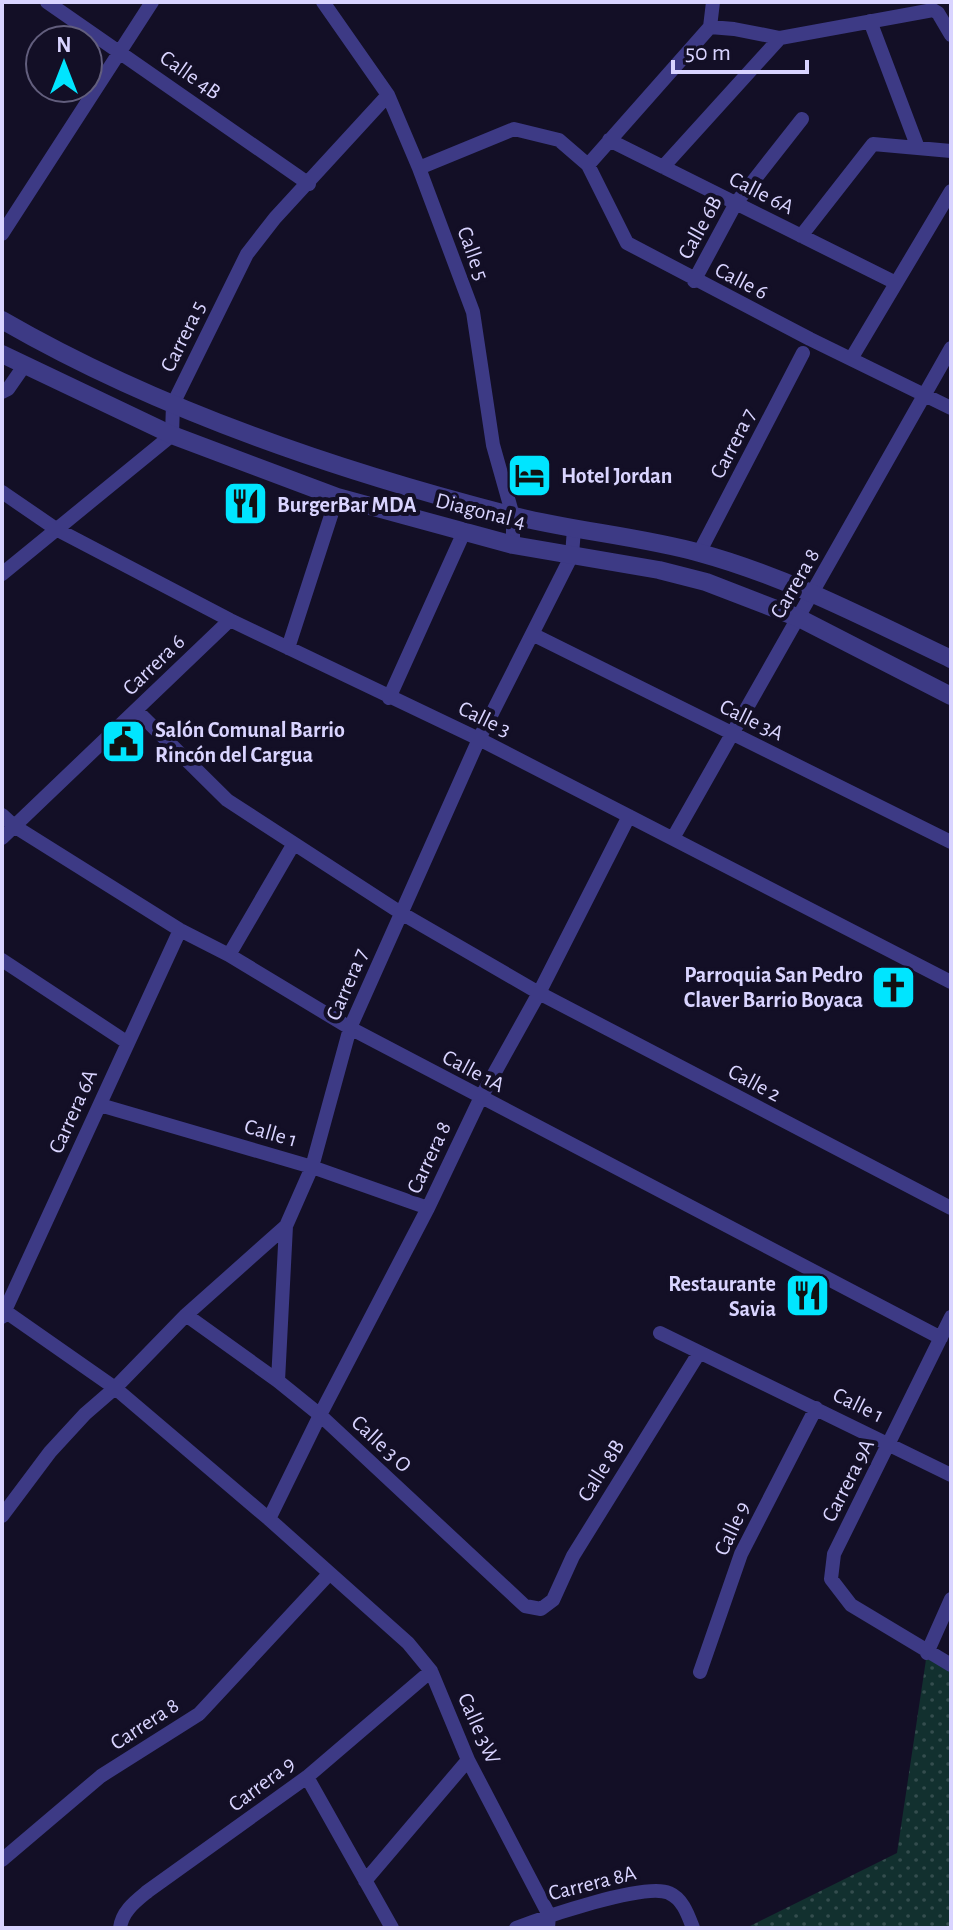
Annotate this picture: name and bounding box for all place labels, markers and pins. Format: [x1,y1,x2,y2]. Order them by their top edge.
hotel icon: Hotel Jordan [506,451,554,499]
place label: Hotel Jordan [561,465,672,487]
restaurant icon: BurgerBar MDA [222,480,270,528]
place label: BurgerBar MDA [277,494,416,516]
public building icon: Salón Comunal Barrio Rincón del Cargua [100,718,148,766]
place label: Salón Comunal Barrio Rincón del Cargua [155,719,345,766]
church icon: Parroquia San Pedro Claver Barrio Boyaca [870,963,918,1011]
place label: Parroquia San Pedro Claver Barrio Boyaca [684,964,863,1012]
restaurant icon: Restaurante Savia [783,1272,831,1320]
place label: Restaurante Savia [668,1273,776,1320]

